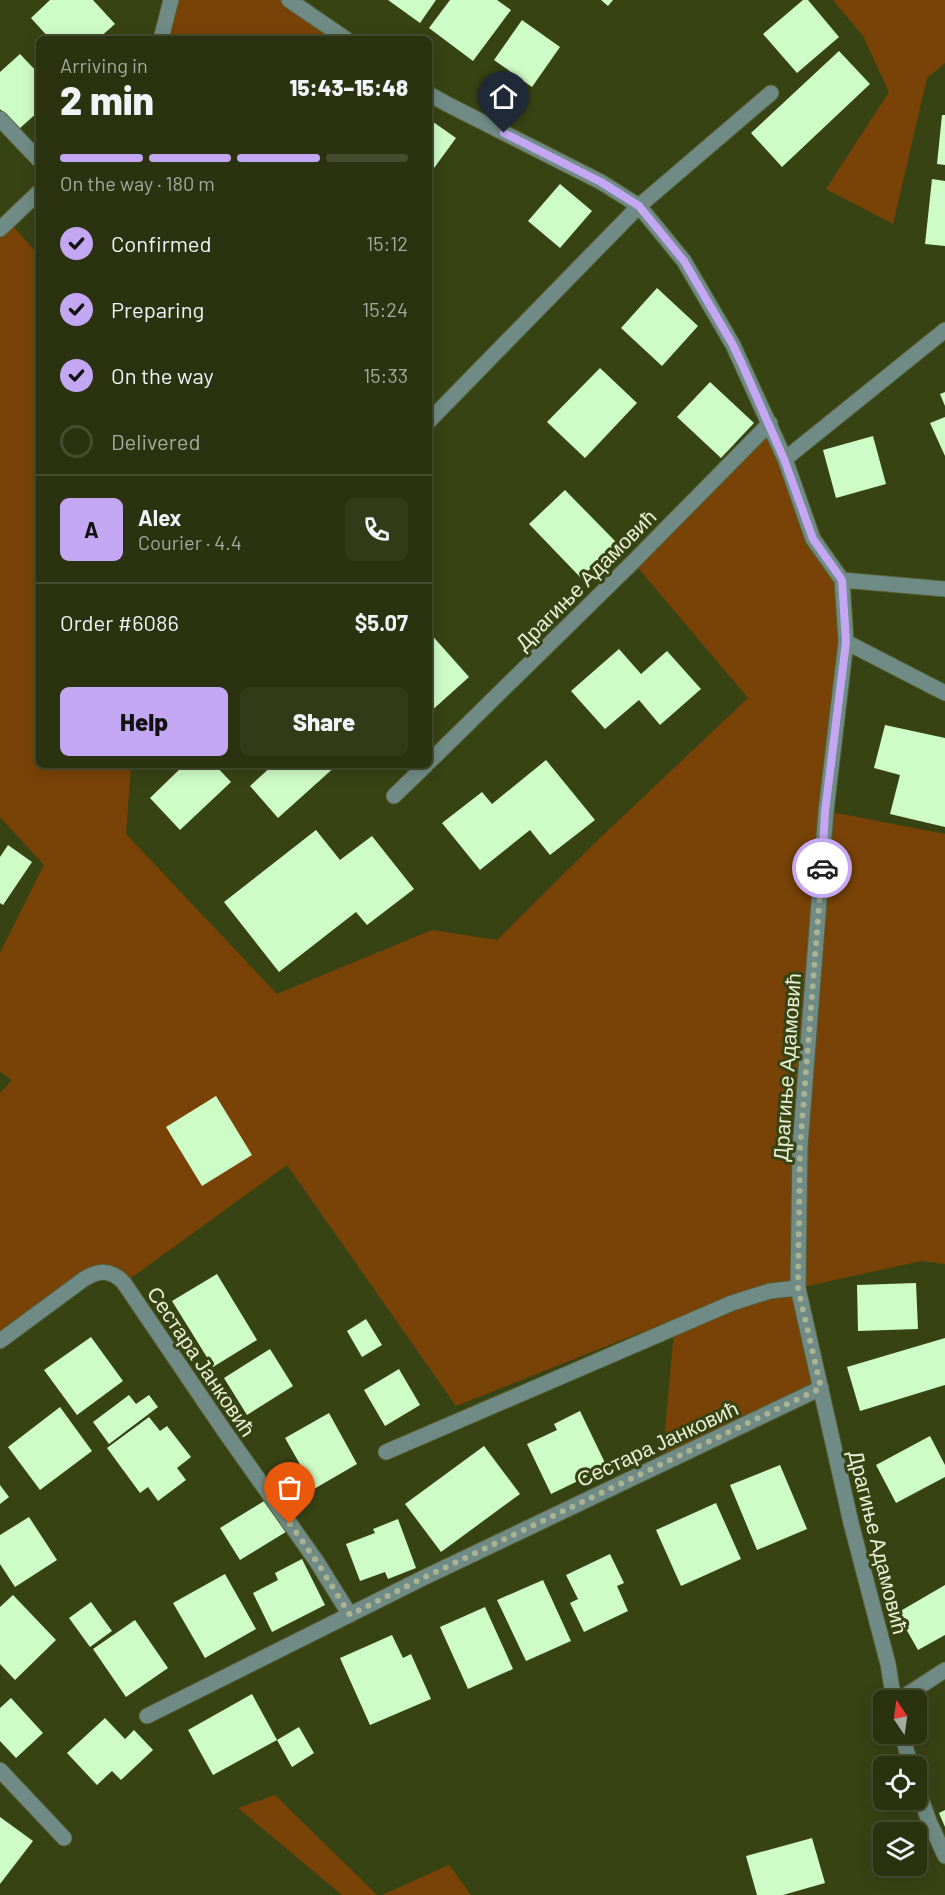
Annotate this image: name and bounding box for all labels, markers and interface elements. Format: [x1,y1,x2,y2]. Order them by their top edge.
text: Arriving in [60,53,148,77]
pin [478,71,529,133]
text: 15:43–15:48 [290,74,408,100]
text: 2 min [60,76,154,123]
icon: home [487,80,520,113]
text: On the way · 180 m [60,171,215,195]
icon: check [60,227,93,260]
text: Confirmed [111,230,211,256]
text: 15:12 [366,231,408,255]
icon: check [60,293,93,326]
text: Preparing [111,296,204,322]
text: 15:24 [362,297,408,321]
icon: check [60,359,93,392]
text: On the way [111,362,214,388]
text: 15:33 [363,363,408,387]
text: Delivered [111,428,200,454]
button: phone [345,498,408,561]
street label: Драгиње Адамовић [509,503,661,655]
text: Alex [138,504,181,530]
text: A [84,516,99,542]
text: Courier · 4.4 [138,530,242,554]
text: Order #6086 [60,609,179,635]
text: $5.07 [355,609,408,635]
button: Help [60,687,228,756]
button: Share [240,687,408,756]
courier [792,838,852,898]
icon: car [806,852,839,885]
street label: Драгиње Адамовић [767,972,805,1162]
street label: Сестара Јанковић [143,1281,261,1441]
street label: Сестара Јанковић [572,1395,742,1491]
street label: Драгиње Адамовић [844,1448,914,1636]
pin [264,1462,315,1524]
icon: bag [273,1471,306,1504]
north arrow [873,1690,927,1744]
map controls [873,1690,927,1876]
button: locate [873,1756,927,1810]
button: layers [873,1822,927,1876]

